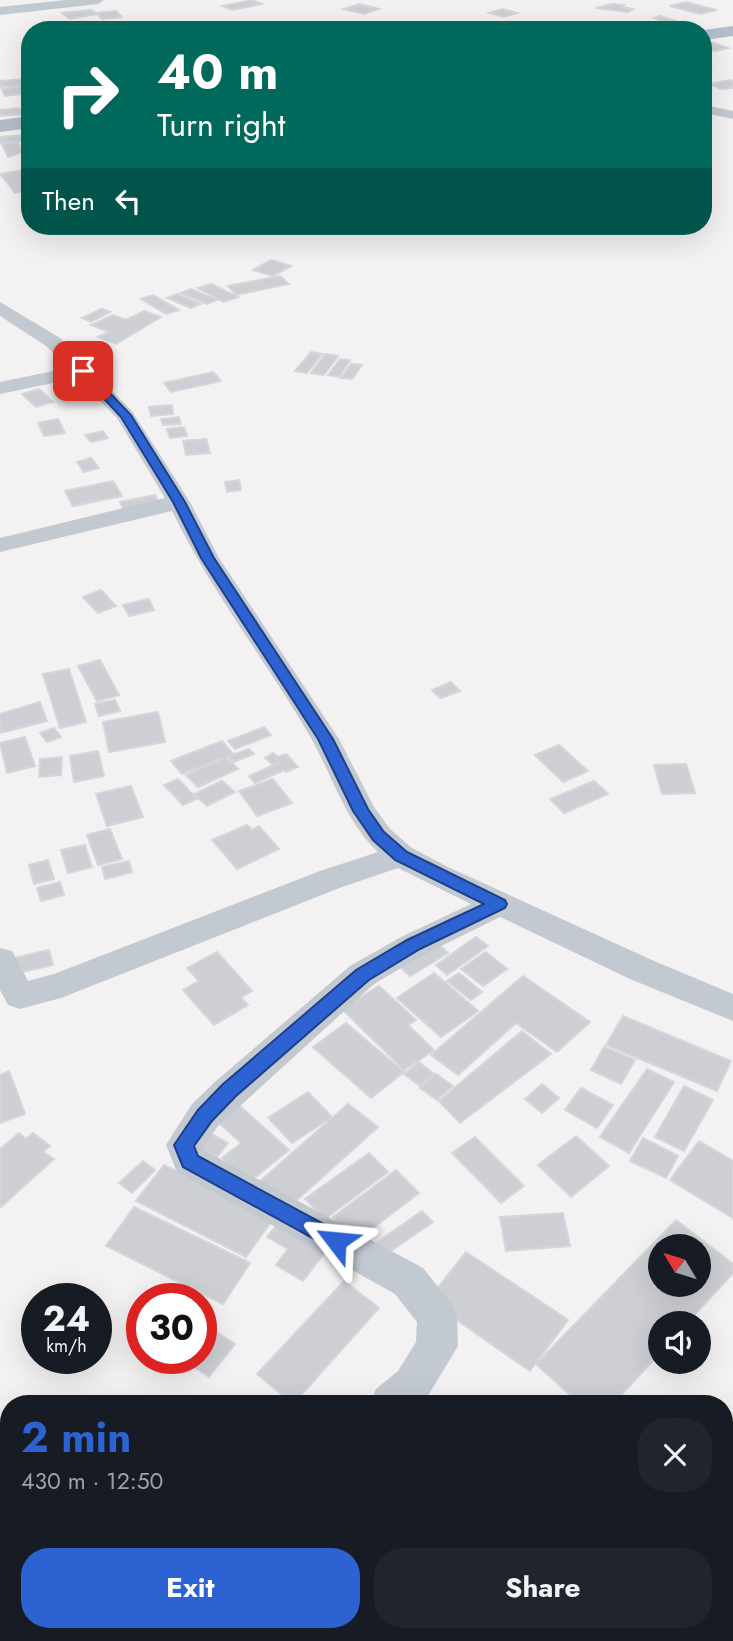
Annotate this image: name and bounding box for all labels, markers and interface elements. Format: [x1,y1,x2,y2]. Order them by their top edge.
text: 40 m [157,37,279,107]
icon: right [42,49,133,140]
text: Turn right [157,102,286,148]
text: Then [42,182,95,220]
icon: left [109,182,147,220]
pin [53,341,113,401]
icon: arrive [64,352,102,390]
position arrow [299,1204,373,1278]
north arrow [648,1234,710,1297]
map controls [648,1234,711,1374]
speed limit sign: 30 [126,1283,217,1374]
text: 24 [43,1294,90,1344]
button: sound [648,1311,711,1374]
text: km/h [46,1333,87,1359]
text: 2 min [21,1407,131,1468]
button: close [638,1418,712,1492]
text: 430 m · 12:50 [21,1464,163,1498]
button: Exit [21,1548,360,1628]
button: Share [374,1548,712,1628]

